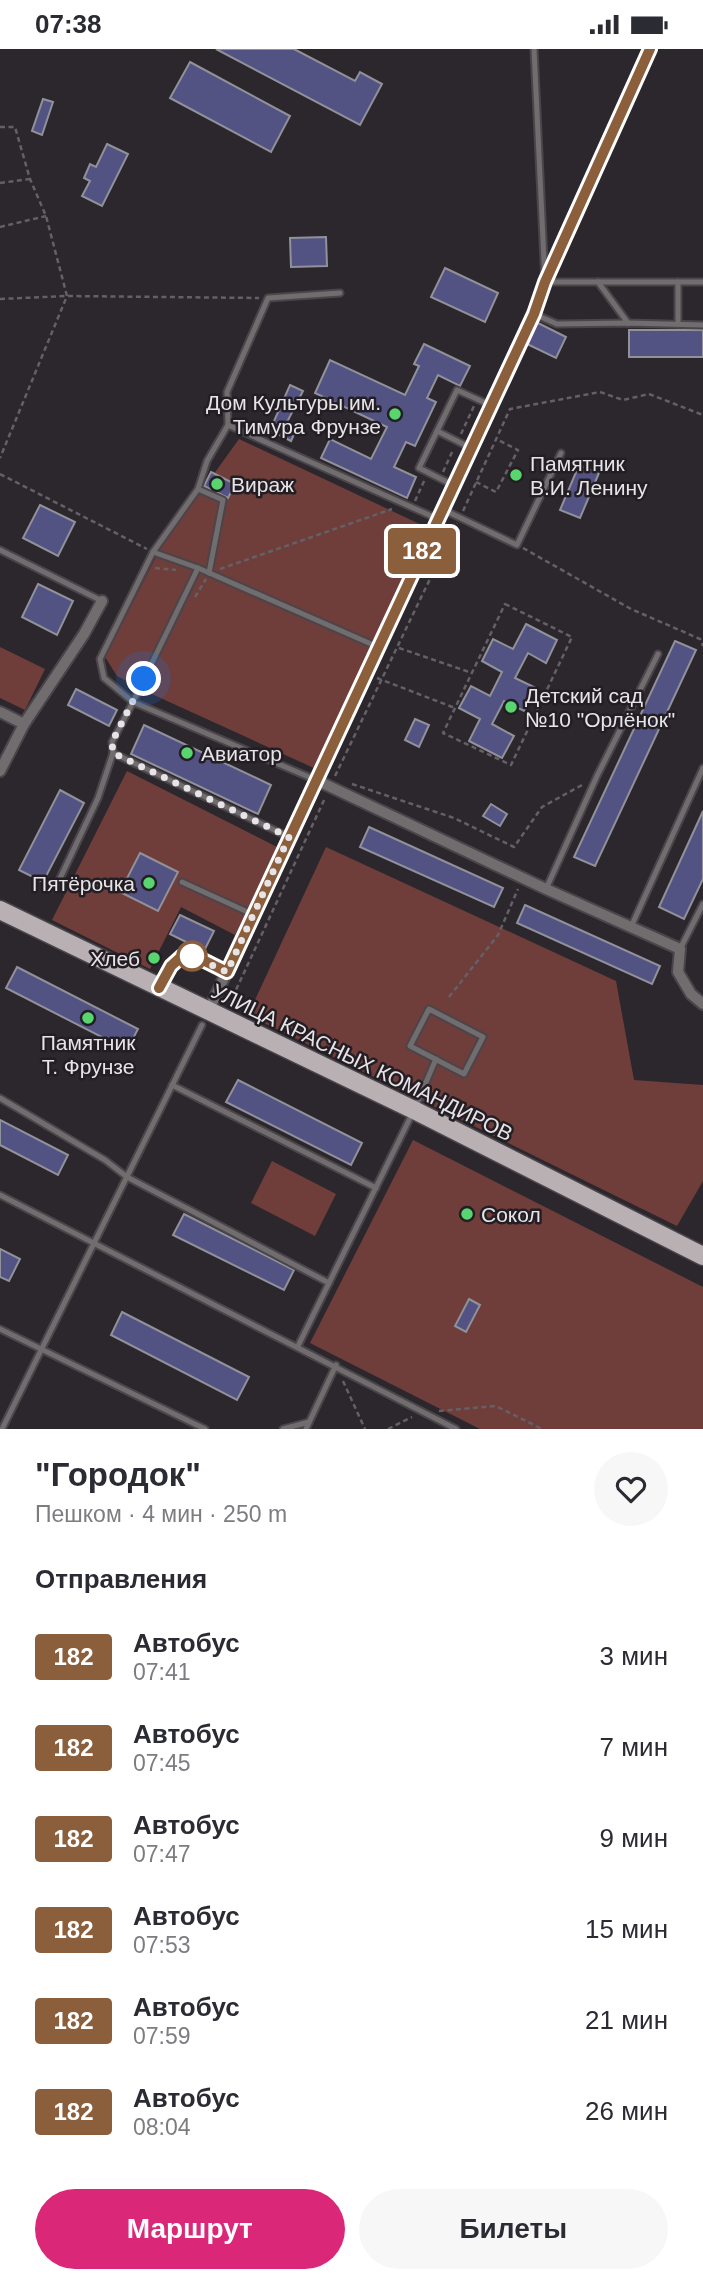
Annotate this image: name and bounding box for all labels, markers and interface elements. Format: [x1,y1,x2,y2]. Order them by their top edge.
text: 07:38 [35,9,102,39]
place label: Дом Культуры им. Тимура Фрунзе [206,391,381,438]
marker: Дом Культуры им. Тимура Фрунзе [387,406,403,422]
place label: Памятник В.И. Ленину [530,452,648,499]
marker: Памятник В.И. Ленину [508,467,524,483]
place label: Вираж [231,473,294,496]
marker: Вираж [209,476,225,492]
line badge: 182 [382,528,462,574]
text: 182 [402,537,442,564]
your location [126,661,161,696]
place label: Детский сад №10 "Орлёнок" [525,684,675,731]
marker: Детский сад №10 "Орлёнок" [503,699,519,715]
place label: Авиатор [201,742,282,765]
marker: Авиатор [179,745,195,761]
place label: Пятёрочка [32,872,135,895]
marker: Пятёрочка [141,875,157,891]
unlabelled marker [177,941,207,971]
place label: Хлеб [90,947,140,970]
marker: Хлеб [146,950,162,966]
street label: УЛИЦА КРАСНЫХ КОМАНДИРОВ [208,979,516,1145]
marker: Памятник Т. Фрунзе [80,1010,96,1026]
place label: Памятник Т. Фрунзе [41,1031,136,1078]
place label: Сокол [481,1203,541,1226]
marker: Сокол [459,1206,475,1222]
button: heart [594,1452,668,1526]
text: "Городок" [35,1456,201,1493]
text: Пешком · 4 мин · 250 m [35,1501,287,1527]
text: Отправления [35,1564,207,1594]
text: Автобус [133,1628,240,1658]
text: 3 мин [600,1641,668,1671]
text: 182 [53,1643,94,1670]
text: 07:41 [133,1659,191,1685]
text: Автобус [133,1719,240,1749]
text: 7 мин [600,1732,668,1762]
text: 182 [53,1734,94,1761]
text: 07:45 [133,1750,191,1776]
text: Автобус [133,1810,240,1840]
text: 9 мин [600,1823,668,1853]
text: 182 [53,1825,94,1852]
text: 07:47 [133,1841,191,1867]
text: Автобус [133,1901,240,1931]
text: 15 мин [585,1914,668,1944]
text: 182 [53,1916,94,1943]
text: 07:53 [133,1932,191,1958]
text: Автобус [133,1992,240,2022]
text: 21 мин [585,2005,668,2035]
text: 182 [53,2007,94,2034]
text: 07:59 [133,2023,191,2049]
text: Автобус [133,2083,240,2113]
text: 26 мин [585,2096,668,2126]
text: 182 [53,2098,94,2125]
text: 08:04 [133,2114,191,2140]
button: Маршрут [35,2189,345,2269]
button: Билеты [359,2189,668,2269]

